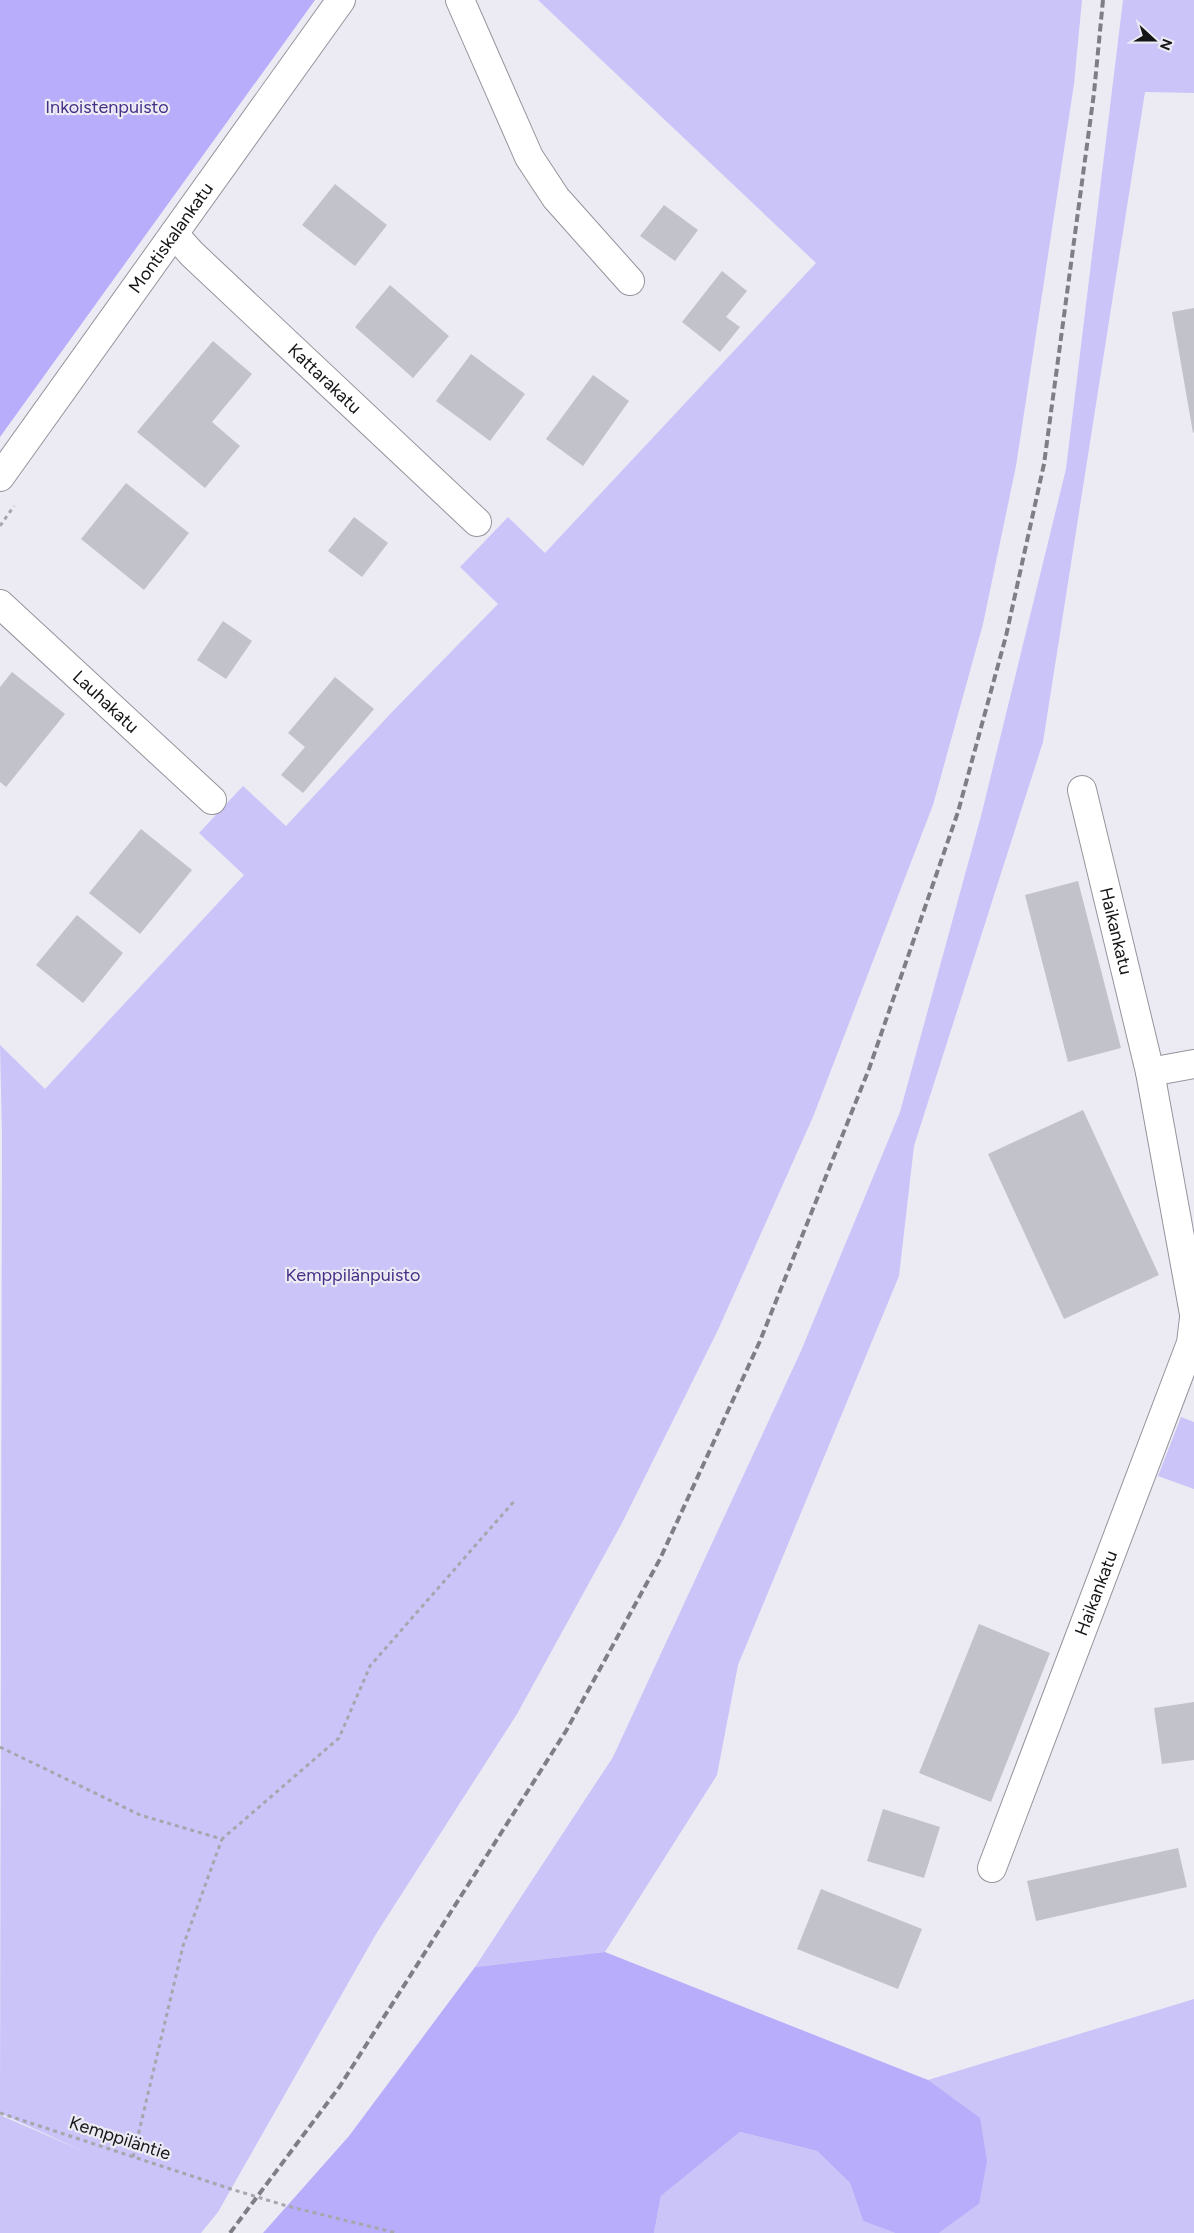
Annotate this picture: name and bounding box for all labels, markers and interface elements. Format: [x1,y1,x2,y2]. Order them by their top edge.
north arrow [1129,15,1179,65]
text: N [1156,36,1176,53]
park label: Inkoistenpuisto [45,96,169,118]
street label: Montiskalankatu [124,178,218,297]
street label: Kattarakatu [283,339,366,418]
street label: Lauhakatu [68,666,143,738]
street label: Haikankatu [1095,885,1137,977]
park label: Kemppilänpuisto [285,1264,421,1286]
street label: Haikankatu [1070,1547,1122,1639]
street label: Kemppiläntie [66,2111,174,2165]

